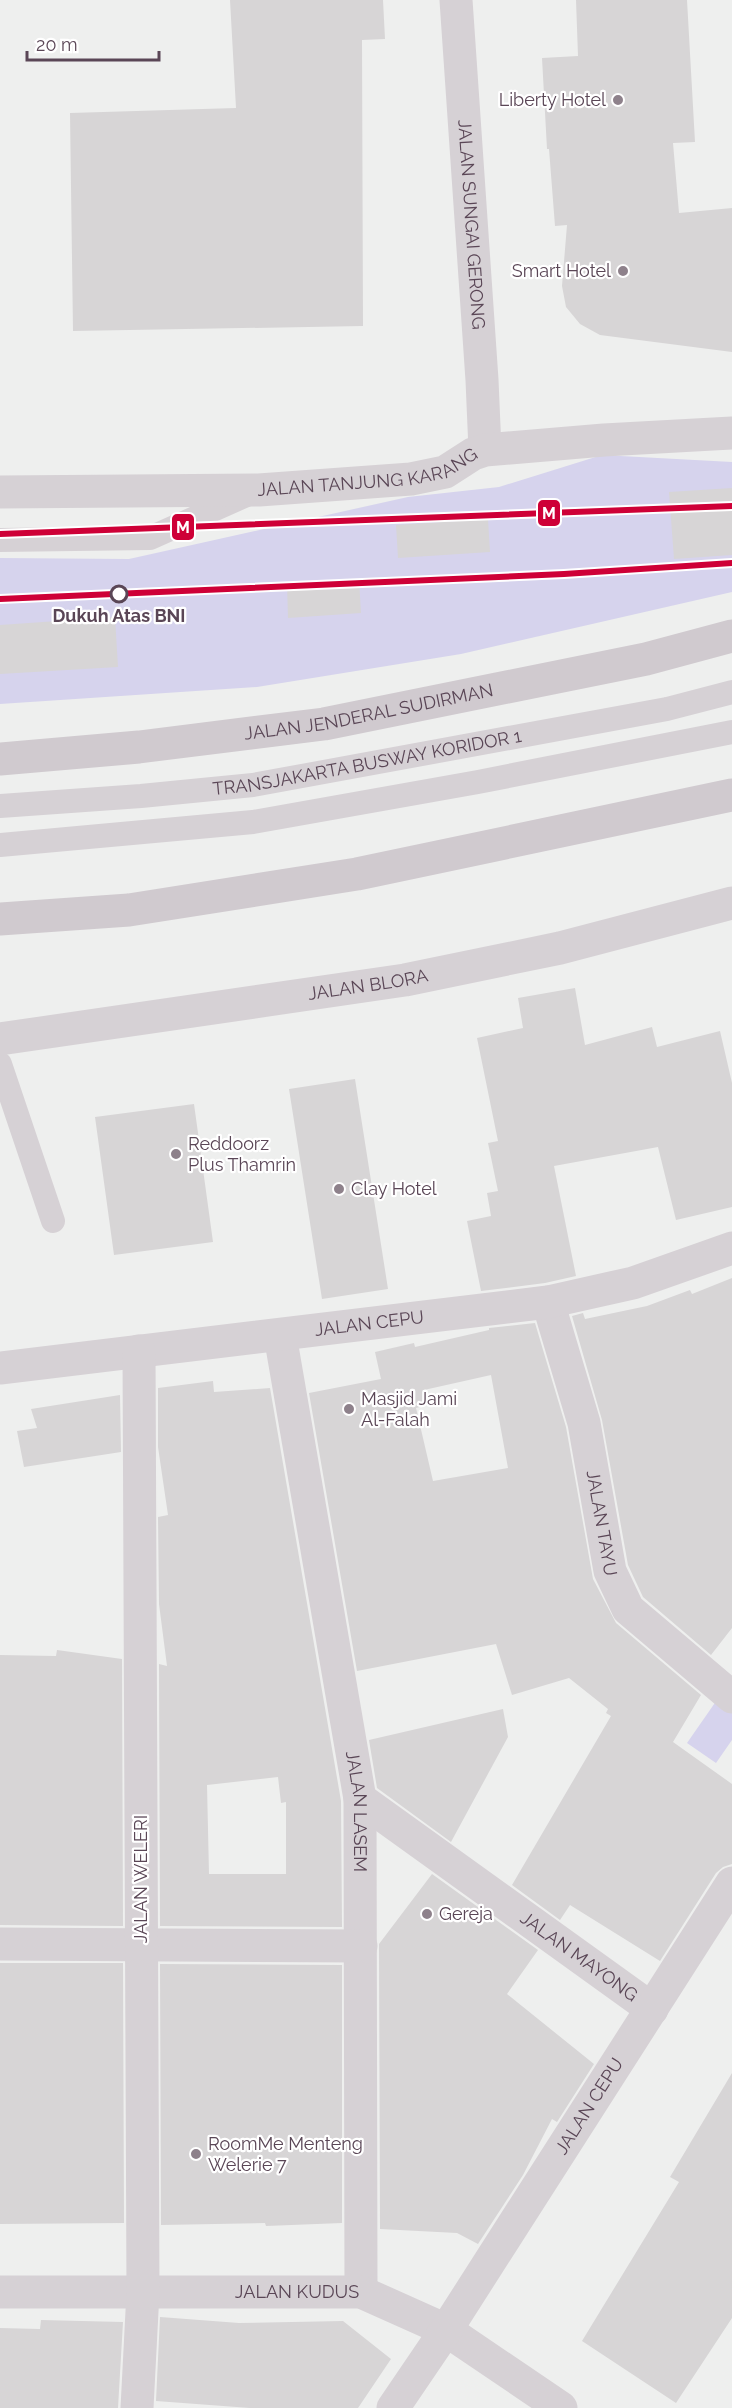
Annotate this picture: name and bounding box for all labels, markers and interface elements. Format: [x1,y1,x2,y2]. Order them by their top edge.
scale bar [27,24,159,62]
text: 20 m [36,34,78,55]
place label: Liberty Hotel [499,89,606,110]
marker: Liberty Hotel [611,93,625,107]
street label: JALAN SUNGAI GERONG [454,119,490,330]
place label: Smart Hotel [512,260,611,281]
marker: Smart Hotel [616,264,630,278]
street label: JALAN TANJUNG KARANG [257,443,481,500]
line badge: M [537,499,561,527]
text: M [542,504,556,523]
line badge: M [171,513,195,541]
text: M [176,518,190,537]
marker: Dukuh Atas BNI [110,585,128,603]
place label: Dukuh Atas BNI [52,605,186,626]
street label: JALAN JENDERAL SUDIRMAN [243,679,495,744]
street label: TRANSJAKARTA BUSWAY KORIDOR 1 [212,725,523,799]
street label: JALAN BLORA [307,965,430,1004]
place label: Reddoorz Plus Thamrin [188,1133,296,1175]
marker: Reddoorz Plus Thamrin [169,1147,183,1161]
place label: Clay Hotel [351,1178,437,1199]
marker: Clay Hotel [332,1182,346,1196]
street label: JALAN CEPU [313,1306,425,1340]
place label: Masjid Jami Al-Falah [361,1388,457,1430]
marker: Masjid Jami Al-Falah [342,1402,356,1416]
street label: JALAN TAYU [582,1469,622,1578]
street label: JALAN LASEM [342,1749,371,1872]
street label: JALAN WELERI [130,1815,151,1943]
place label: Gereja [439,1903,493,1924]
marker: Gereja [420,1907,434,1921]
street label: JALAN MAYONG [517,1907,642,2005]
street label: JALAN CEPU [550,2054,627,2158]
place label: RoomMe Menteng Welerie 7 [208,2133,363,2175]
marker: RoomMe Menteng Welerie 7 [189,2147,203,2161]
street label: JALAN KUDUS [235,2281,359,2302]

